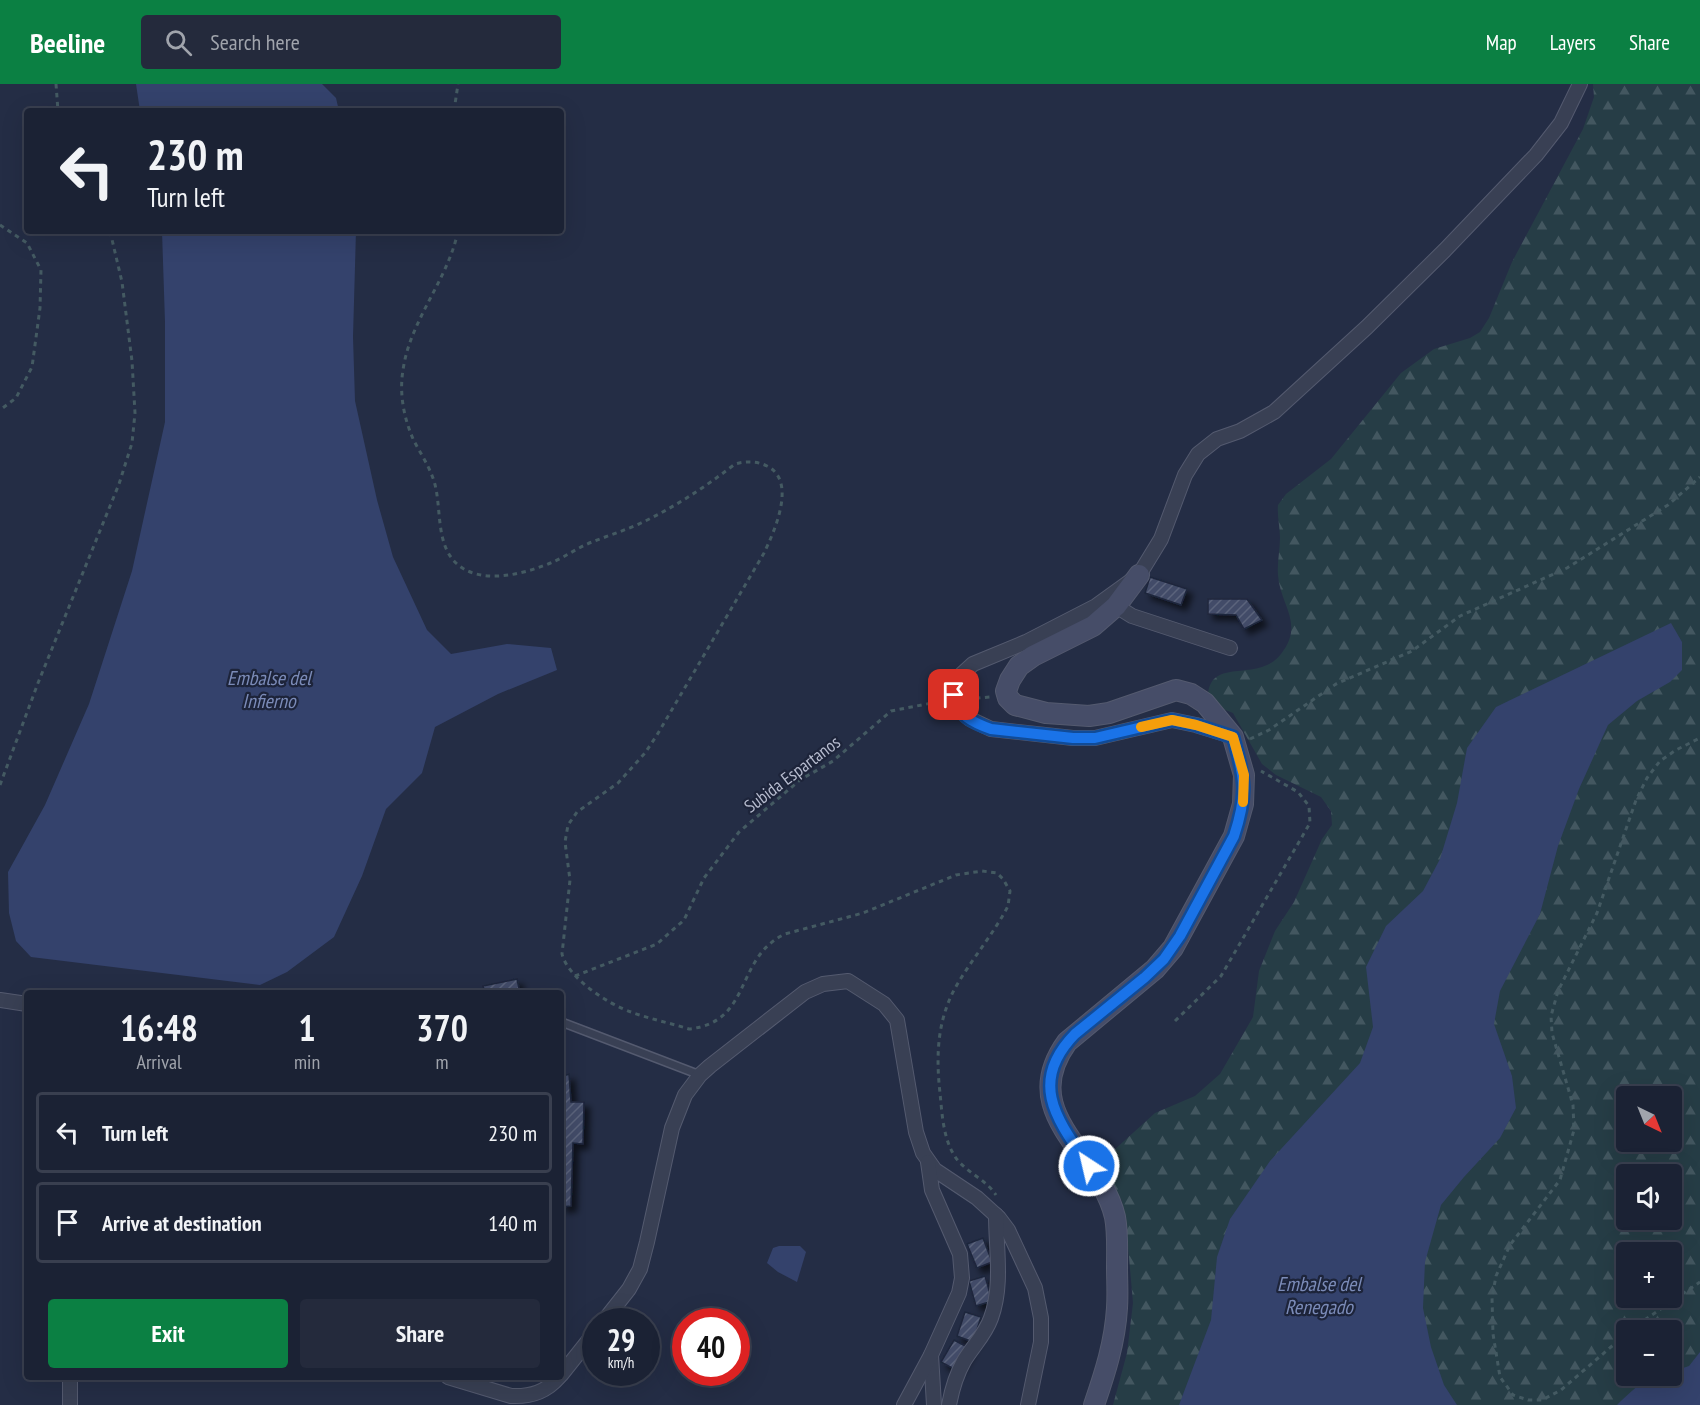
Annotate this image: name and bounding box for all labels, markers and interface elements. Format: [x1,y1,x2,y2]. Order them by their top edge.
search box [141,15,561,69]
text: Beeline [30,24,105,61]
icon: search [162,26,195,59]
text: Search here [210,28,300,56]
text: Map [1486,29,1517,56]
text: Layers [1550,29,1596,56]
text: Share [1629,29,1670,56]
text: 230 m [147,127,244,182]
icon: left [48,132,126,210]
text: Turn left [147,180,225,214]
water label: Embalse del Infierno [227,665,313,714]
pin [928,669,979,720]
icon: arrive [937,678,970,711]
street label: Subida Espartanos [739,730,845,818]
text: 16:48 [120,1004,198,1051]
text: 1 [298,1004,316,1051]
text: 370 [416,1004,468,1051]
text: Arrival [136,1049,182,1075]
text: min [294,1049,320,1075]
text: m [436,1049,449,1075]
north arrow [1616,1086,1682,1152]
map controls [1616,1086,1682,1386]
icon: left [51,1116,84,1149]
text: Turn left [102,1119,168,1147]
text: 230 m [488,1119,537,1147]
position arrow [1057,1134,1121,1198]
button: sound [1616,1164,1682,1230]
icon: arrive [51,1206,84,1239]
text: Arrive at destination [102,1209,262,1237]
text: 140 m [488,1209,537,1237]
button: + [1616,1242,1682,1308]
water label: Embalse del Renegado [1277,1271,1363,1320]
button: Exit [48,1299,288,1368]
button: Share [300,1299,540,1368]
speed limit sign: 40 [672,1308,750,1386]
text: 29 [607,1320,635,1359]
button: − [1616,1320,1682,1386]
text: km/h [608,1353,634,1372]

